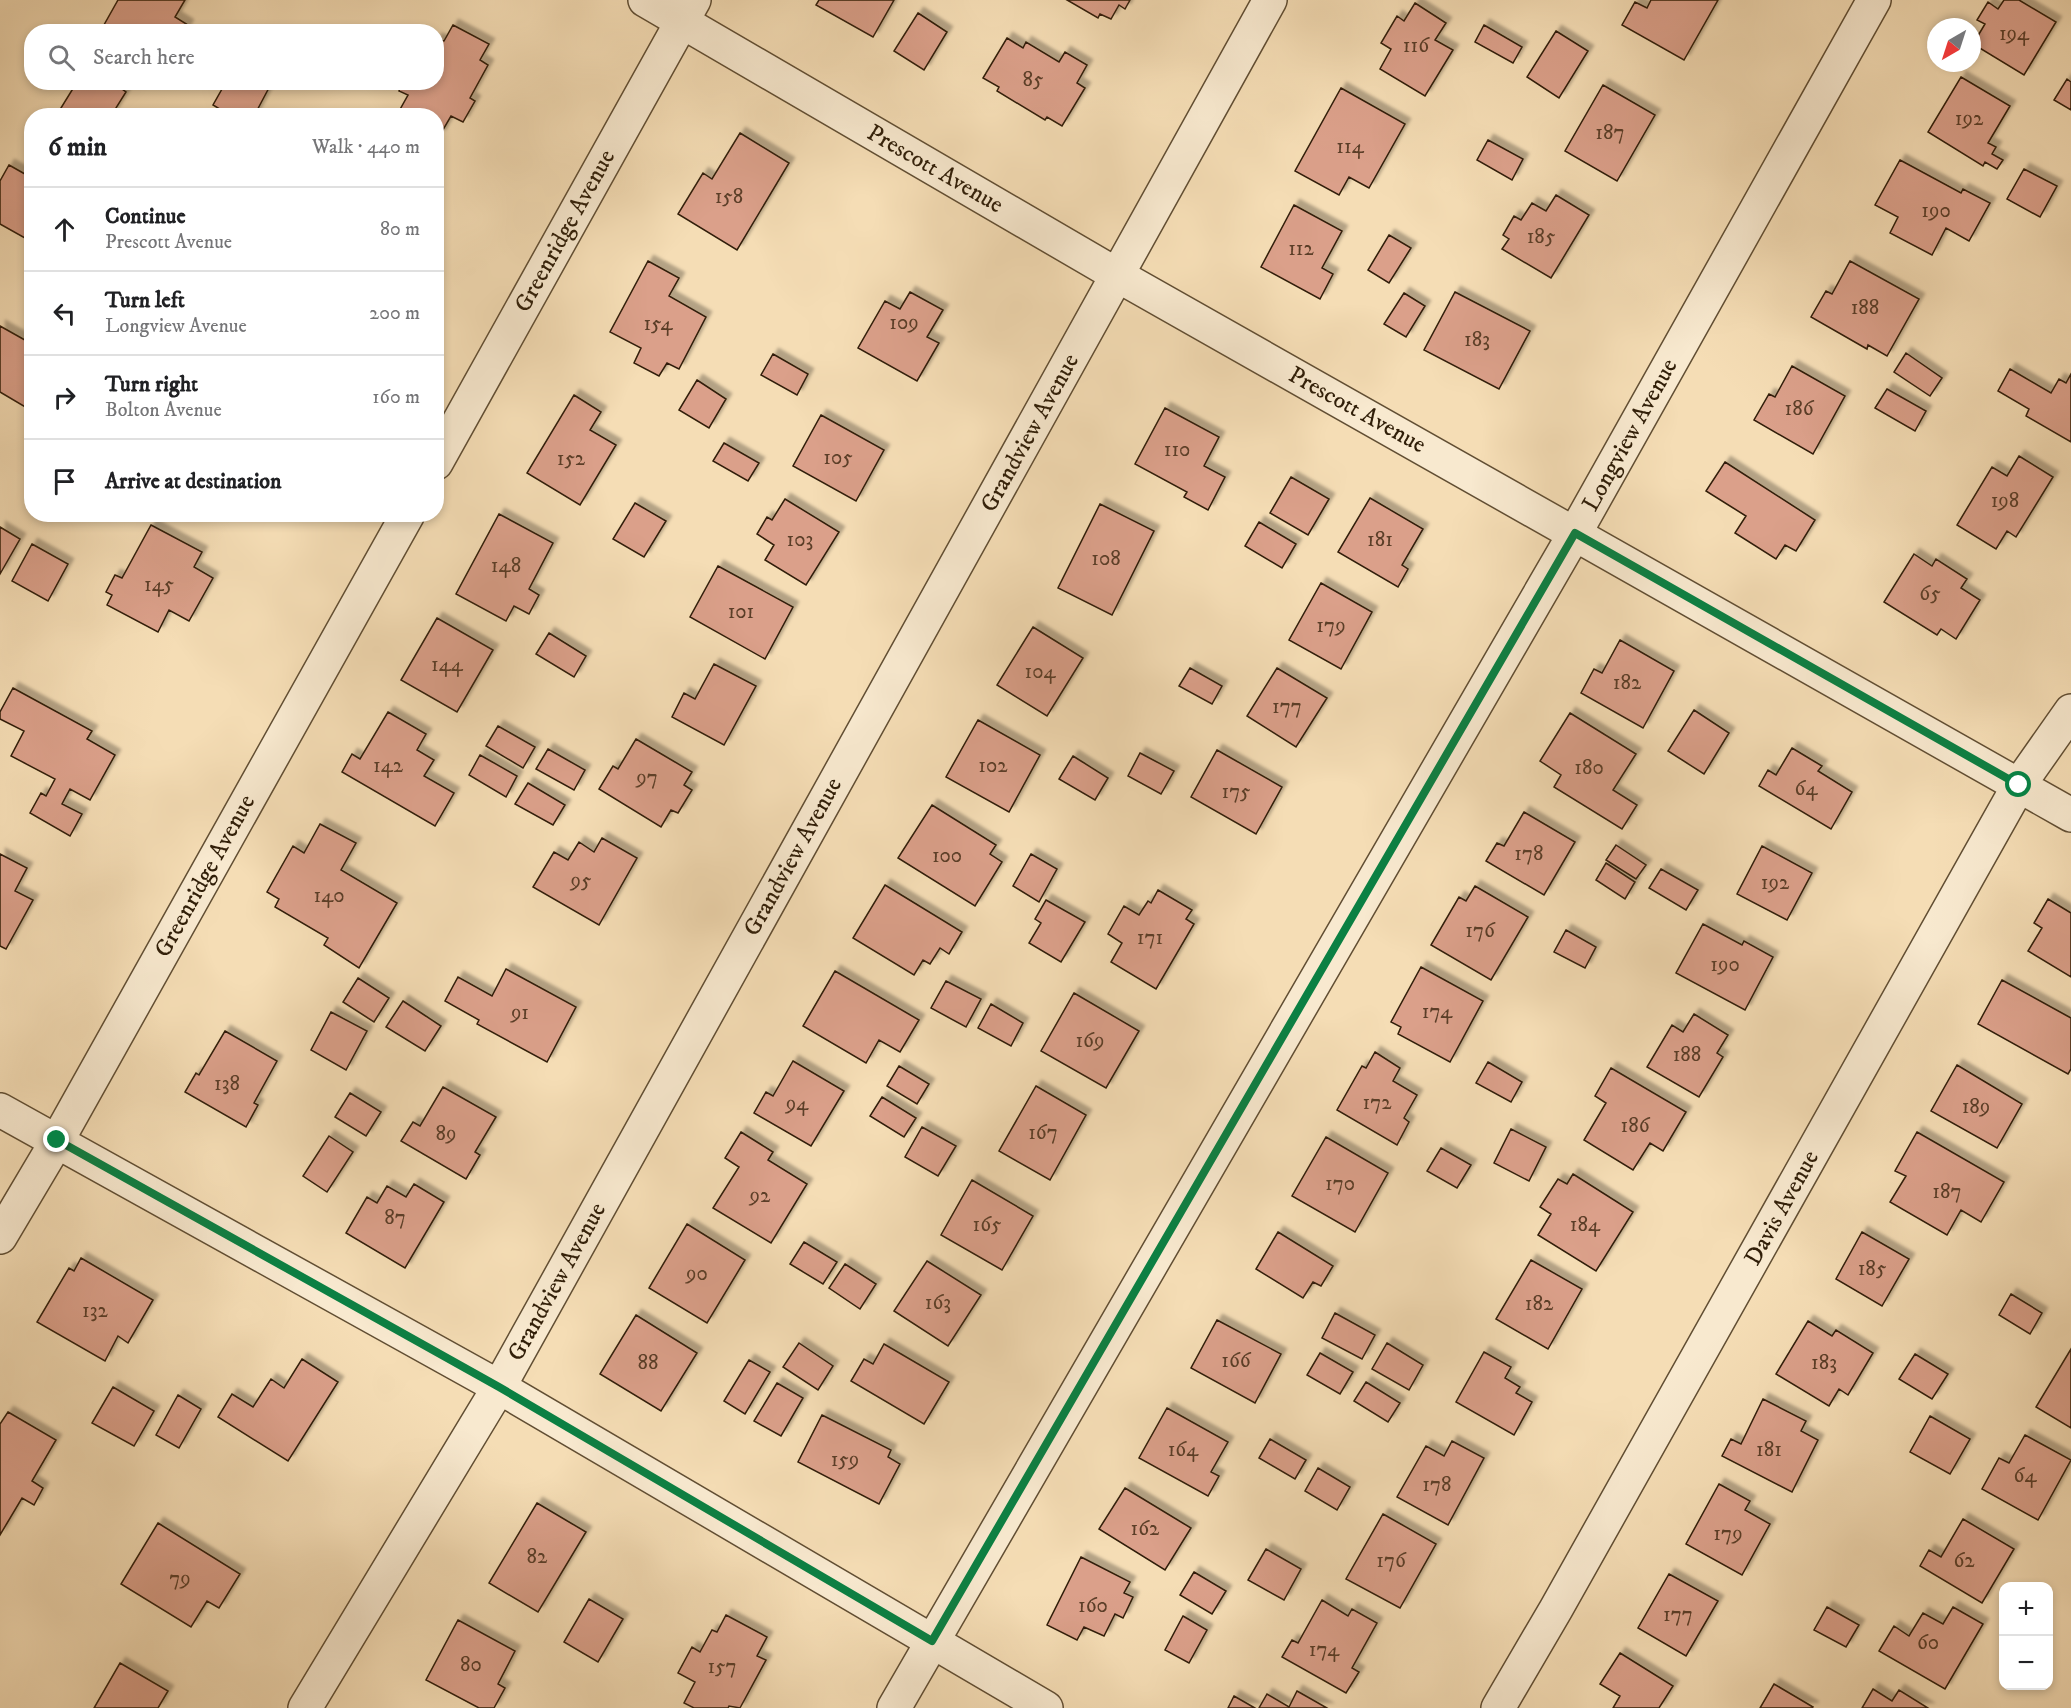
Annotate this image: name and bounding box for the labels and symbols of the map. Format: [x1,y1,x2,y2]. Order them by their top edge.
north arrow [1927,18,1981,72]
house number: 194 [1999,21,2030,47]
house number: 116 [1403,33,1430,59]
house number: 85 [1023,67,1043,93]
house number: 192 [1955,106,1984,132]
street label: Prescott Avenue [861,118,1009,220]
house number: 187 [1595,120,1625,146]
house number: 114 [1336,134,1365,160]
street label: Greenridge Avenue [508,144,622,318]
house number: 158 [715,184,743,210]
house number: 190 [1921,198,1951,224]
house number: 185 [1527,224,1555,250]
house number: 112 [1288,236,1315,262]
house number: 188 [1851,295,1879,321]
house number: 109 [889,310,919,336]
house number: 154 [644,311,673,337]
house number: 183 [1464,327,1490,353]
street label: Grandview Avenue [974,348,1086,517]
street label: Longview Avenue [1576,353,1684,517]
street label: Prescott Avenue [1283,360,1431,460]
house number: 186 [1784,396,1815,422]
house number: 110 [1164,437,1190,463]
house number: 105 [823,445,853,471]
house number: 152 [557,446,586,472]
house number: 198 [1991,488,2019,514]
house number: 103 [787,527,813,553]
house number: 181 [1367,527,1393,553]
house number: 108 [1091,546,1121,572]
house number: 148 [491,553,521,579]
house number: 145 [144,572,174,598]
house number: 65 [1919,581,1941,607]
house number: 101 [728,599,754,625]
house number: 179 [1316,613,1346,639]
house number: 144 [431,652,464,678]
house number: 104 [1025,659,1056,685]
house number: 182 [1613,670,1642,696]
house number: 177 [1272,694,1302,720]
house number: 142 [373,753,404,779]
house number: 102 [978,753,1008,779]
house number: 180 [1574,755,1604,781]
house number: 97 [635,765,658,791]
route start [2005,771,2031,797]
street label: Grandview Avenue [737,772,849,941]
house number: 64 [1794,776,1818,802]
house number: 175 [1221,779,1251,805]
street label: Greenridge Avenue [148,789,262,963]
house number: 178 [1514,841,1544,867]
house number: 100 [932,843,962,869]
house number: 95 [570,868,591,894]
house number: 192 [1761,870,1790,896]
house number: 140 [313,883,345,909]
house number: 176 [1465,918,1496,944]
house number: 171 [1137,925,1163,951]
house number: 190 [1710,952,1740,978]
house number: 174 [1422,999,1453,1025]
house number: 91 [510,1000,529,1026]
house number: 169 [1075,1028,1105,1054]
house number: 188 [1673,1042,1701,1068]
house number: 138 [214,1071,240,1097]
house number: 172 [1362,1090,1392,1116]
house number: 94 [785,1091,809,1117]
house number: 189 [1962,1094,1990,1120]
house number: 186 [1620,1113,1651,1139]
house number: 167 [1028,1120,1058,1146]
house number: 89 [436,1121,457,1147]
route end [43,1126,69,1152]
street label: Davis Avenue [1738,1145,1826,1271]
house number: 170 [1325,1171,1355,1197]
house number: 187 [1932,1179,1962,1205]
house number: 92 [749,1183,771,1209]
street label: Grandview Avenue [501,1197,613,1366]
house number: 87 [384,1205,406,1231]
house number: 165 [973,1212,1002,1238]
house number: 184 [1570,1212,1601,1238]
house number: 185 [1858,1256,1886,1282]
house number: 90 [685,1261,708,1287]
house number: 163 [925,1290,951,1316]
house number: 182 [1525,1291,1554,1317]
house number: 132 [82,1298,109,1324]
house number: 166 [1221,1348,1252,1374]
house number: 88 [637,1350,659,1376]
house number: 183 [1811,1350,1837,1376]
house number: 164 [1168,1437,1199,1463]
house number: 181 [1756,1437,1782,1463]
house number: 159 [831,1447,859,1473]
house number: 64 [2013,1463,2037,1489]
house number: 178 [1422,1472,1452,1498]
house number: 162 [1131,1516,1160,1542]
house number: 179 [1713,1521,1743,1547]
house number: 82 [527,1544,548,1570]
house number: 176 [1376,1548,1407,1574]
house number: 62 [1953,1548,1975,1574]
house number: 79 [169,1566,191,1592]
house number: 160 [1078,1593,1108,1619]
house number: 177 [1663,1602,1693,1628]
house number: 60 [1917,1630,1939,1656]
house number: 174 [1309,1637,1340,1663]
house number: 80 [460,1652,482,1678]
house number: 157 [707,1654,737,1680]

